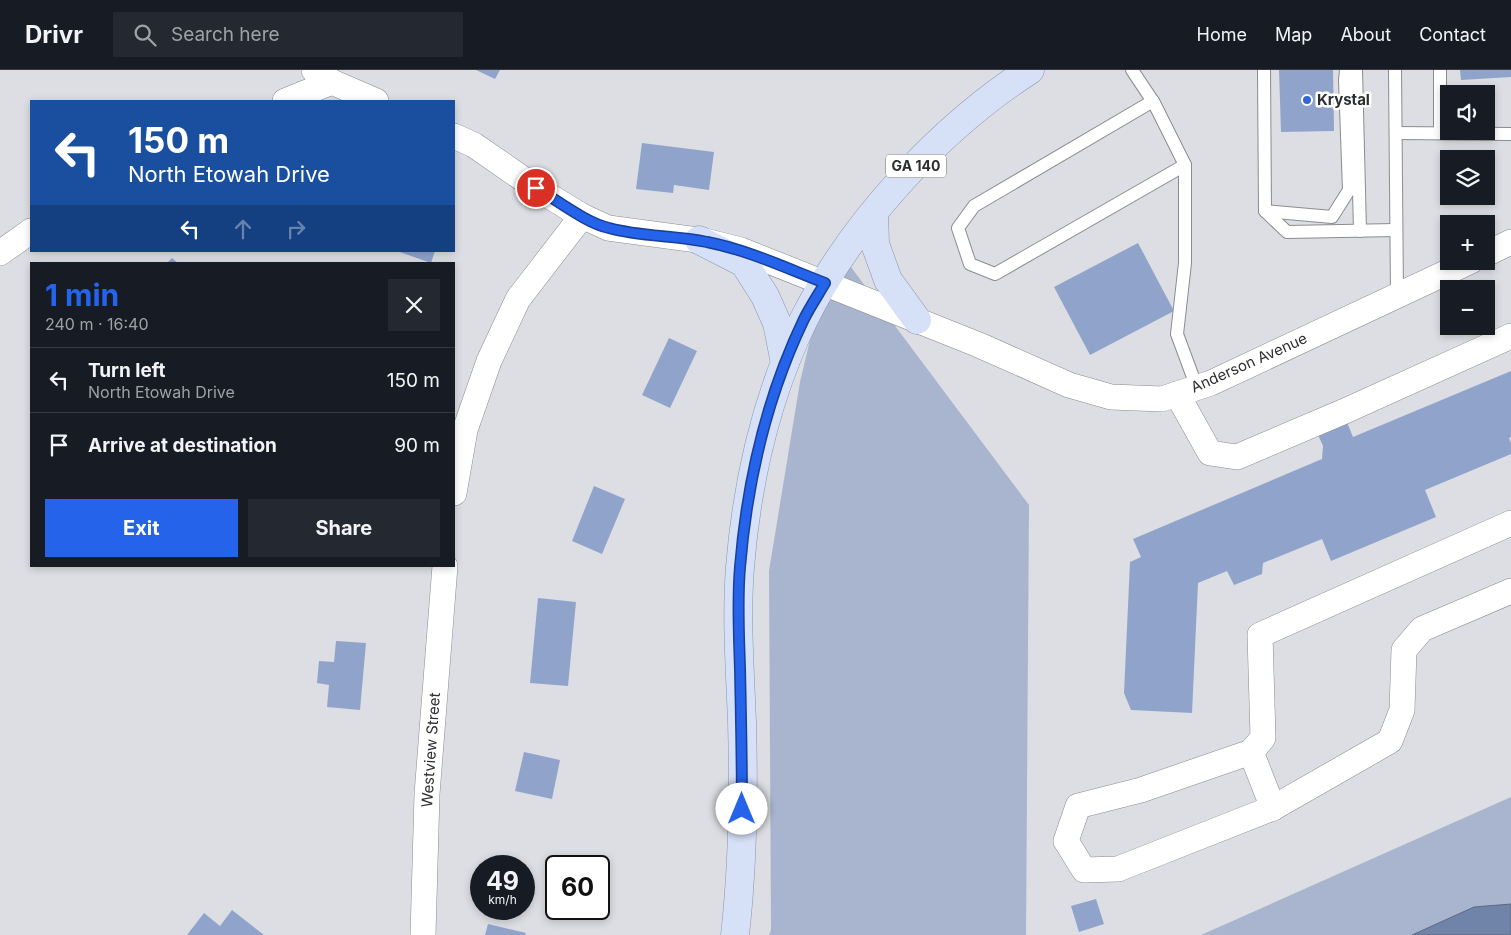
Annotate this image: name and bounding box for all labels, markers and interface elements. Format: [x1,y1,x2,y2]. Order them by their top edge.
search box [113,12,463,57]
text: Drivr [25,20,83,49]
icon: search [131,21,159,49]
text: Search here [171,23,280,46]
text: Home [1197,24,1247,45]
text: Map [1275,24,1312,45]
text: About [1340,24,1391,45]
text: Contact [1419,24,1486,45]
map controls [1440,85,1495,335]
button: sound [1440,85,1495,140]
place label: Krystal [1317,90,1370,109]
marker: Krystal [1301,94,1313,106]
text: 150 m [128,119,229,161]
icon: left [45,120,110,185]
button: layers [1440,150,1495,205]
road number: GA 140 [886,154,946,178]
text: North Etowah Drive [128,161,330,187]
pin [515,167,557,209]
icon: arrive [522,174,550,202]
icon: left [176,215,204,243]
icon: ahead [229,215,257,243]
icon: right [282,215,310,243]
button: + [1440,215,1495,270]
text: 1 min [45,277,119,313]
button: close [388,279,440,331]
button: − [1440,280,1495,335]
text: 240 m · 16:40 [45,314,149,334]
street label: Anderson Avenue [1188,328,1310,397]
text: Turn left [88,359,166,382]
icon: left [45,366,73,394]
text: 150 m [387,369,440,392]
text: North Etowah Drive [88,382,235,402]
icon: arrive [45,431,73,459]
text: Arrive at destination [88,434,277,457]
text: 90 m [394,434,440,457]
button: Exit [45,499,238,557]
button: Share [248,499,440,557]
street label: Westview Street [417,692,444,808]
position arrow [715,782,767,834]
speed limit sign: 60 [545,855,610,920]
text: 49 [486,866,519,896]
text: km/h [488,892,517,907]

